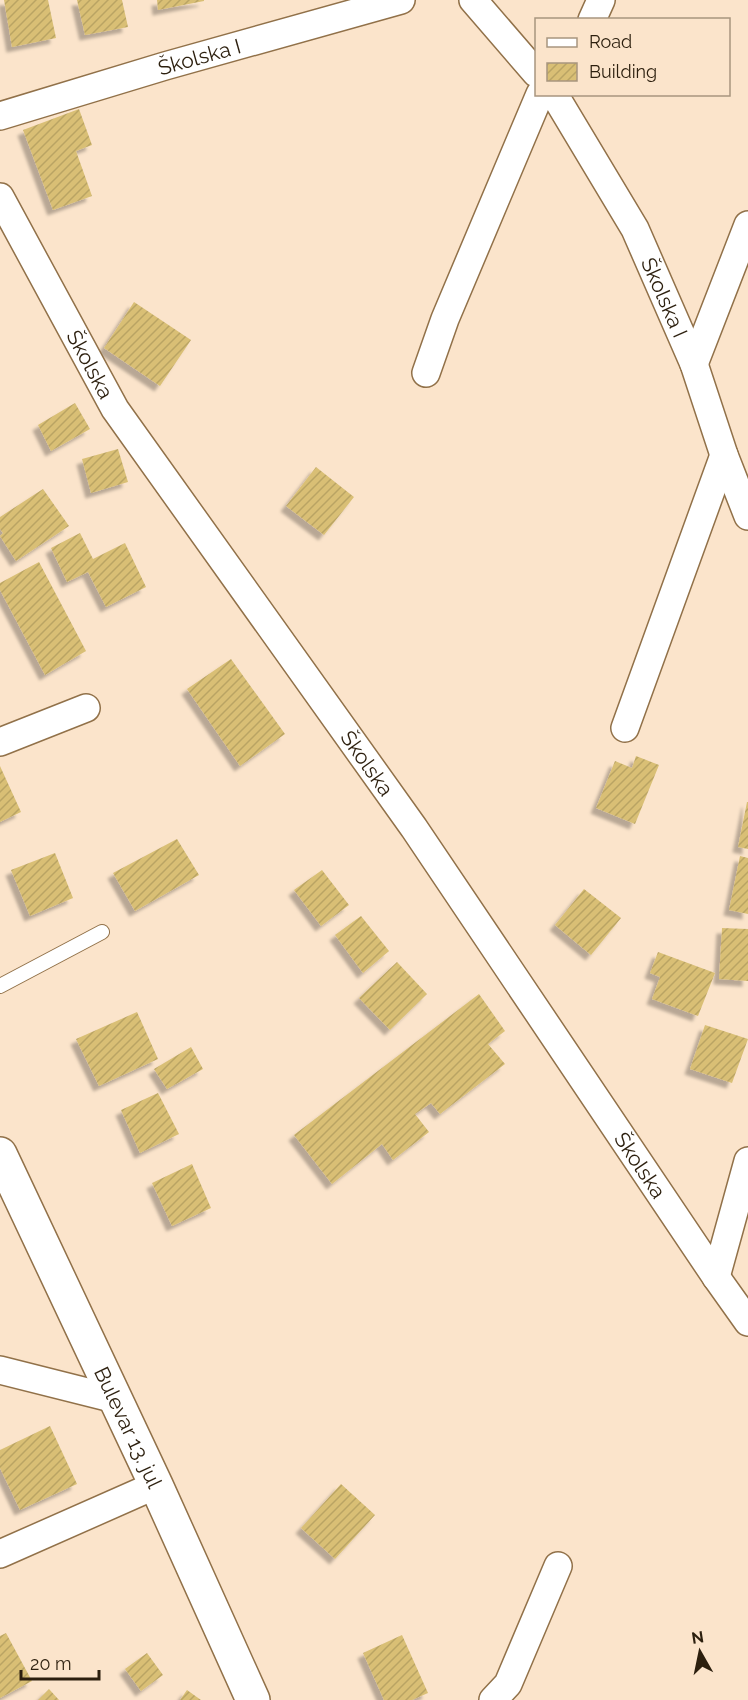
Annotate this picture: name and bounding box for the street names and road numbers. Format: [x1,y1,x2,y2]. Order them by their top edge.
street label: Školska I [155,33,243,80]
street label: Školska I [636,253,693,341]
street label: Školska [62,325,119,403]
street label: Školska [336,725,399,800]
street label: Školska [610,1127,672,1203]
street label: Bulevar 13. jul [89,1362,168,1492]

